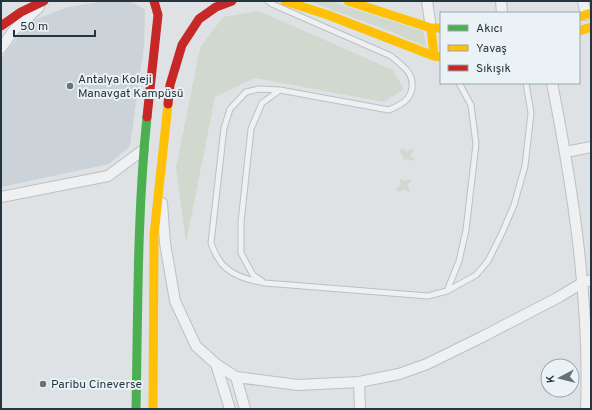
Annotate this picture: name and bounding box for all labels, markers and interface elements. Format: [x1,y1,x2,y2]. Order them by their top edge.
scale bar [14,12,95,38]
legend [440,12,580,84]
text: 50 m [20,19,48,35]
text: Akıcı [476,21,503,37]
text: Yavaş [476,41,507,57]
text: Sıkışık [476,61,511,77]
place label: Antalya Koleji Manavgat Kampüsü [78,72,184,102]
marker: Antalya Koleji Manavgat Kampüsü [65,81,75,91]
north arrow [540,358,580,398]
text: K [544,374,558,384]
place label: Paribu Cineverse [51,377,142,393]
marker: Paribu Cineverse [38,379,48,389]

